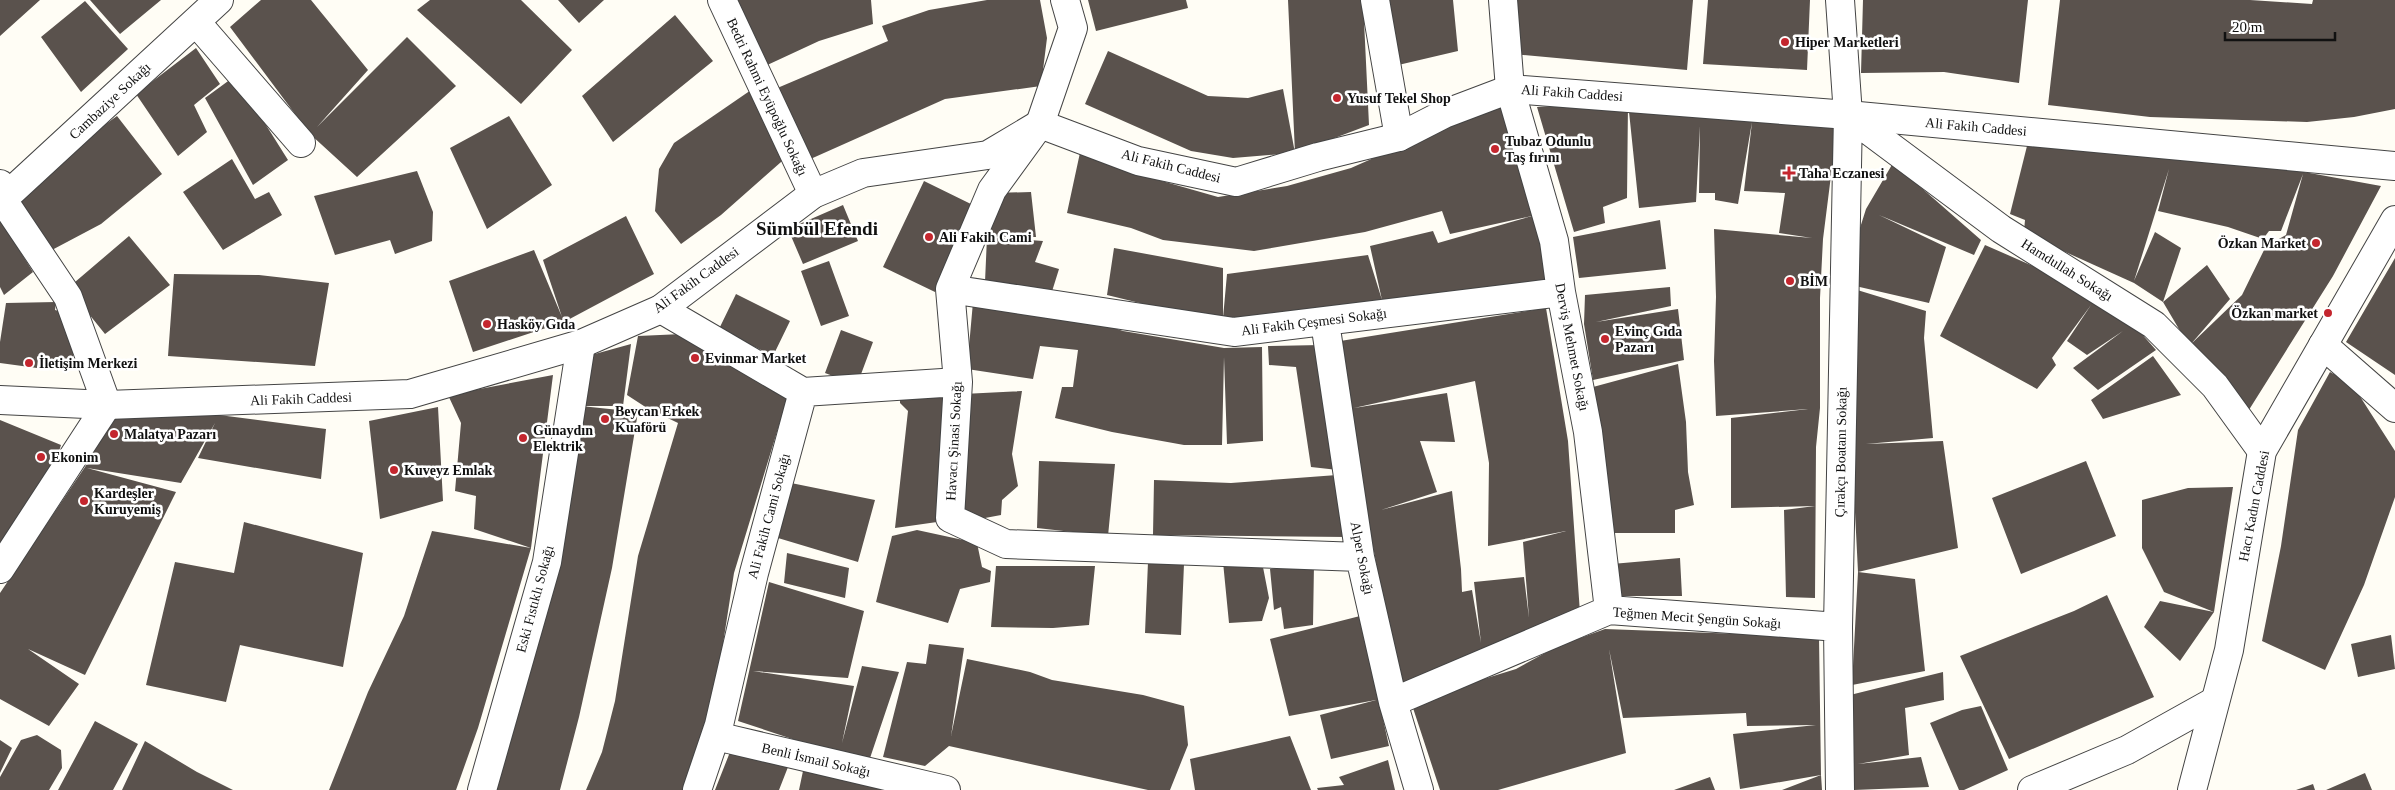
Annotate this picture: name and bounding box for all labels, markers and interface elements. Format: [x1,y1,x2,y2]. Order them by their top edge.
scale bar [2225,10,2335,42]
street label: Bedri Rahmi Eyüpoğlu Sokağı [724,16,810,178]
text: 20 m [2232,19,2263,35]
place label: Hiper Marketleri [1795,35,1899,50]
marker: Hiper Marketleri [1779,36,1791,48]
street label: Cambaziye Sokağı [66,60,154,142]
street label: Ali Fakih Caddesi [1521,82,1623,104]
place label: Yusuf Tekel Shop [1347,91,1451,106]
marker: Yusuf Tekel Shop [1331,92,1343,104]
street label: Ali Fakih Caddesi [1925,115,2028,139]
place label: Tubaz Odunlu Taş fırını [1505,134,1591,165]
marker: Tubaz Odunlu Taş fırını [1489,143,1501,155]
street label: Ali Fakih Caddesi [1120,146,1222,186]
place label: Taha Eczanesi [1799,166,1885,181]
marker: Taha Eczanesi [1783,167,1795,179]
district label: Sümbül Efendi [756,218,878,239]
place label: Ali Fakih Cami [939,230,1032,245]
marker: Ali Fakih Cami [923,231,935,243]
place label: Özkan Market [2218,235,2306,251]
street label: Hamdullah Sokağı [2019,236,2115,304]
marker: Özkan Market [2310,237,2322,249]
street label: Ali Fakih Caddesi [650,244,742,316]
place label: BİM [1800,273,1828,289]
marker: BİM [1784,275,1796,287]
street label: Derviş Mehmet Sokağı [1552,282,1592,412]
place label: Özkan market [2231,305,2318,321]
street label: Ali Fakih Çeşmesi Sokağı [1240,306,1388,338]
marker: Özkan market [2322,307,2334,319]
place label: Hasköy Gıda [497,317,575,332]
marker: Hasköy Gıda [481,318,493,330]
place label: Evinç Gıda Pazarı [1615,324,1682,355]
marker: Evinç Gıda Pazarı [1599,333,1611,345]
place label: Evinmar Market [705,351,807,366]
marker: Evinmar Market [689,352,701,364]
place label: İletişim Merkezi [39,355,137,371]
marker: İletişim Merkezi [23,357,35,369]
street label: Havacı Şinasi Sokağı [943,381,965,501]
street label: Çırakçı Boatanı Sokağı [1832,386,1850,517]
street label: Ali Fakih Caddesi [250,390,352,408]
place label: Beycan Erkek Kuaförü [615,404,700,435]
marker: Beycan Erkek Kuaförü [599,413,611,425]
place label: Günaydın Elektrik [533,423,593,454]
place label: Malatya Pazarı [124,427,216,442]
marker: Malatya Pazarı [108,428,120,440]
marker: Günaydın Elektrik [517,432,529,444]
street label: Hacı Kadın Caddesi [2236,449,2272,563]
place label: Ekonim [51,450,99,465]
marker: Ekonim [35,451,47,463]
street label: Ali Fakih Cami Sokağı [745,451,793,580]
place label: Kuveyz Emlak [404,463,492,478]
marker: Kuveyz Emlak [388,464,400,476]
place label: Kardeşler Kuruyemiş [94,486,161,517]
marker: Kardeşler Kuruyemiş [78,495,90,507]
street label: Alper Sokağı [1348,520,1376,596]
street label: Eski Fıstıklı Sokağı [513,544,557,654]
street label: Teğmen Mecit Şengün Sokağı [1612,605,1782,631]
street label: Benli İsmail Sokağı [760,740,872,780]

